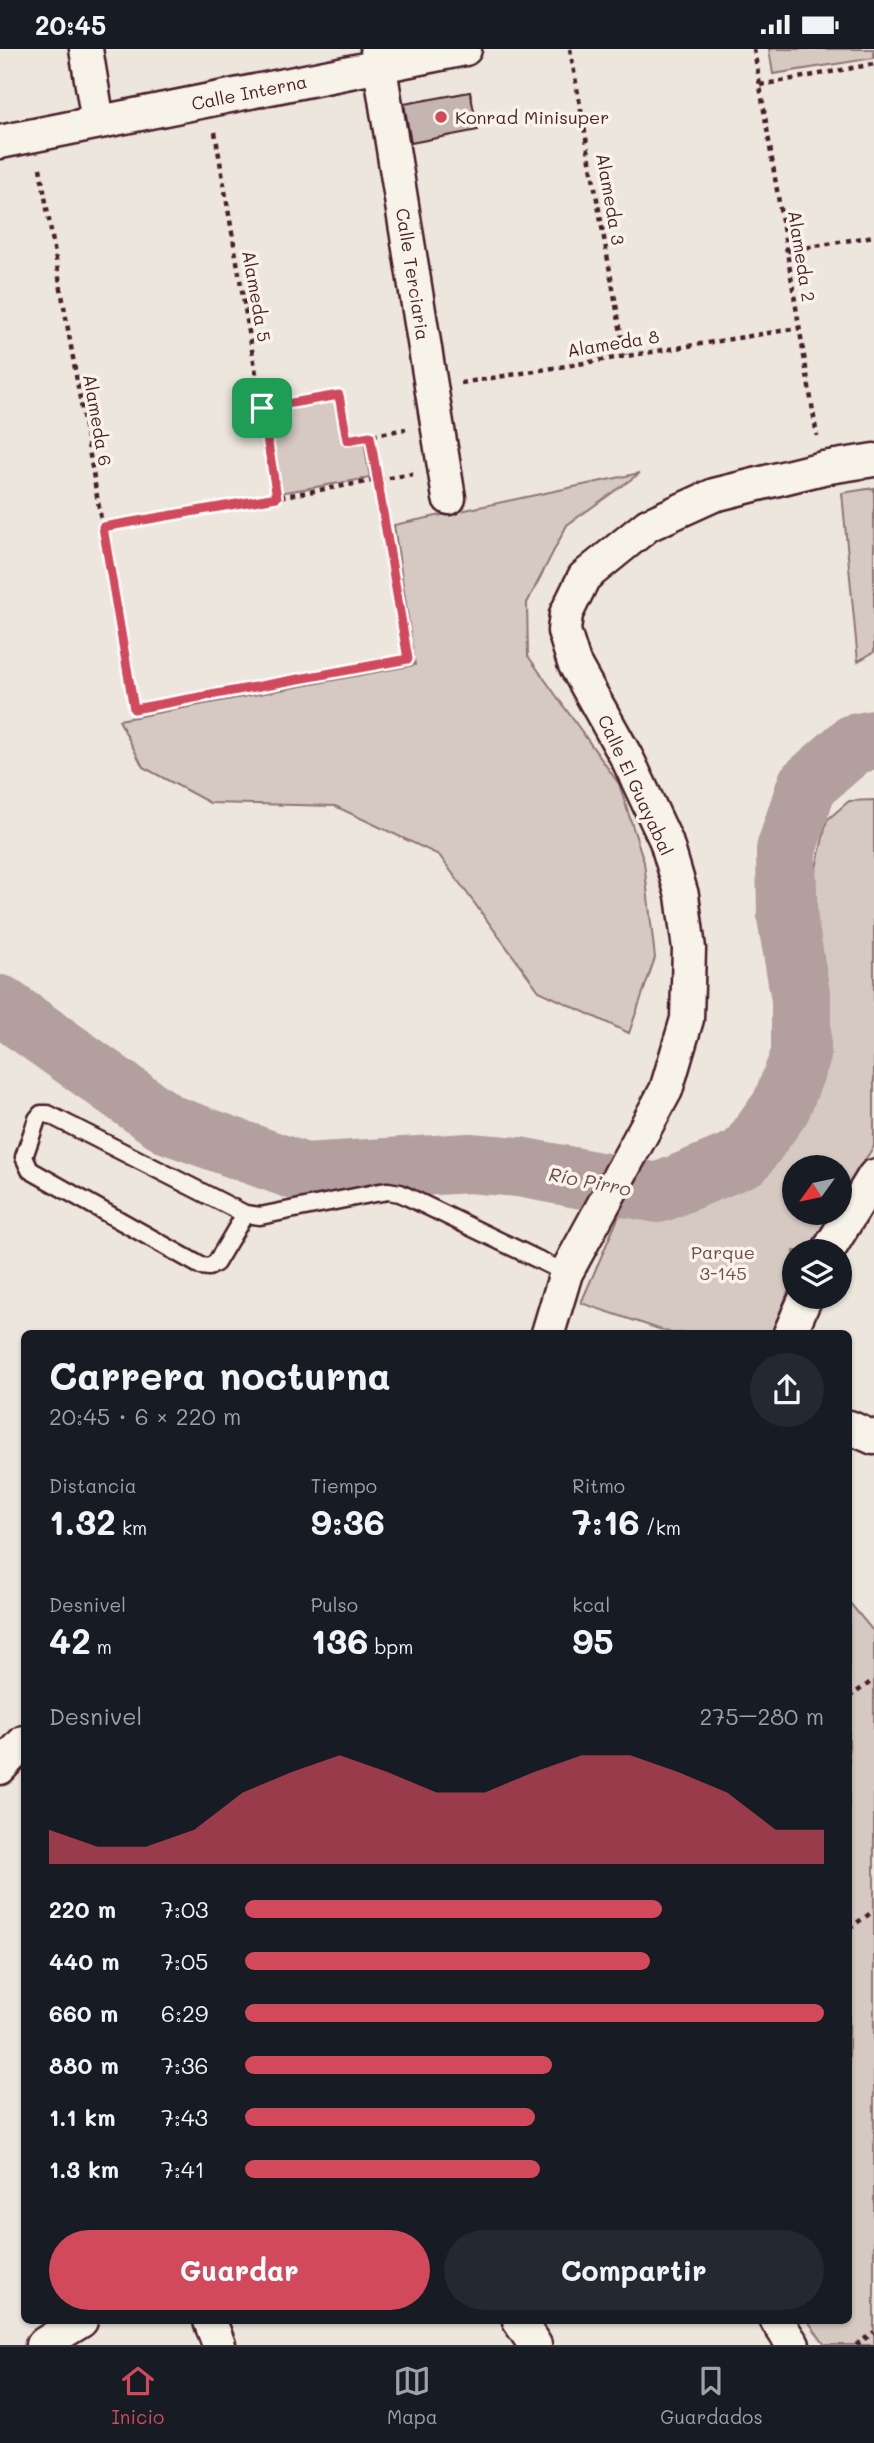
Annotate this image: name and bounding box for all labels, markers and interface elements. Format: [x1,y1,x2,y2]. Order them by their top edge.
text: 20:45 [35,8,106,42]
street label: Calle Interna [189,69,309,115]
place label: Konrad Minisuper [455,105,609,129]
marker: Konrad Minisuper [433,109,449,125]
street label: Alameda 3 [591,151,631,247]
street label: Calle Terciaria [391,206,436,342]
street label: Alameda 2 [783,209,821,303]
street label: Alameda 5 [237,248,277,344]
street label: Alameda 8 [565,324,661,362]
street label: Alameda 6 [78,372,118,468]
pin [232,378,292,438]
icon: arrive [243,389,281,427]
street label: Calle El Guayabal [593,711,679,859]
north arrow [782,1155,852,1225]
map controls [782,1155,852,1309]
water label: Río Pirro [547,1161,633,1201]
button: layers [782,1239,852,1309]
park label: Parque 3-145 [691,1240,755,1285]
text: Carrera nocturna [49,1350,391,1400]
button: share [750,1353,824,1427]
text: 20:45 · 6 × 220 m [49,1401,241,1431]
text: Distancia [49,1473,137,1498]
text: Tiempo [311,1473,377,1498]
text: Ritmo [572,1473,625,1498]
text: 1.32 [49,1498,116,1544]
text: 9:36 [311,1498,385,1544]
text: 7:16 [572,1498,640,1544]
text: km [116,1515,147,1540]
text: /km [640,1515,681,1540]
text: Desnivel [49,1592,126,1617]
text: Pulso [311,1592,358,1617]
text: kcal [572,1592,610,1617]
text: 42 [49,1617,91,1663]
text: 136 [311,1617,368,1663]
text: 95 [572,1617,614,1663]
text: m [91,1634,112,1659]
text: bpm [368,1634,413,1659]
text: Desnivel [49,1701,142,1731]
text: 275–280 m [700,1701,824,1731]
text: 220 m [49,1894,116,1924]
text: 7:03 [161,1894,209,1924]
text: 440 m [49,1946,120,1976]
text: 7:05 [161,1946,209,1976]
text: 660 m [49,1998,118,2028]
text: 6:29 [161,1998,208,2028]
text: 880 m [49,2050,119,2080]
text: 7:36 [161,2050,208,2080]
text: 1.1 km [49,2102,115,2132]
text: 7:43 [161,2102,208,2132]
text: 1.3 km [49,2154,119,2184]
text: 7:41 [161,2154,205,2184]
button: Guardar [49,2230,430,2310]
button: Compartir [444,2230,824,2310]
tab: Inicio [111,2362,164,2429]
tab: Mapa [387,2362,438,2429]
tab: Guardados [660,2362,763,2429]

